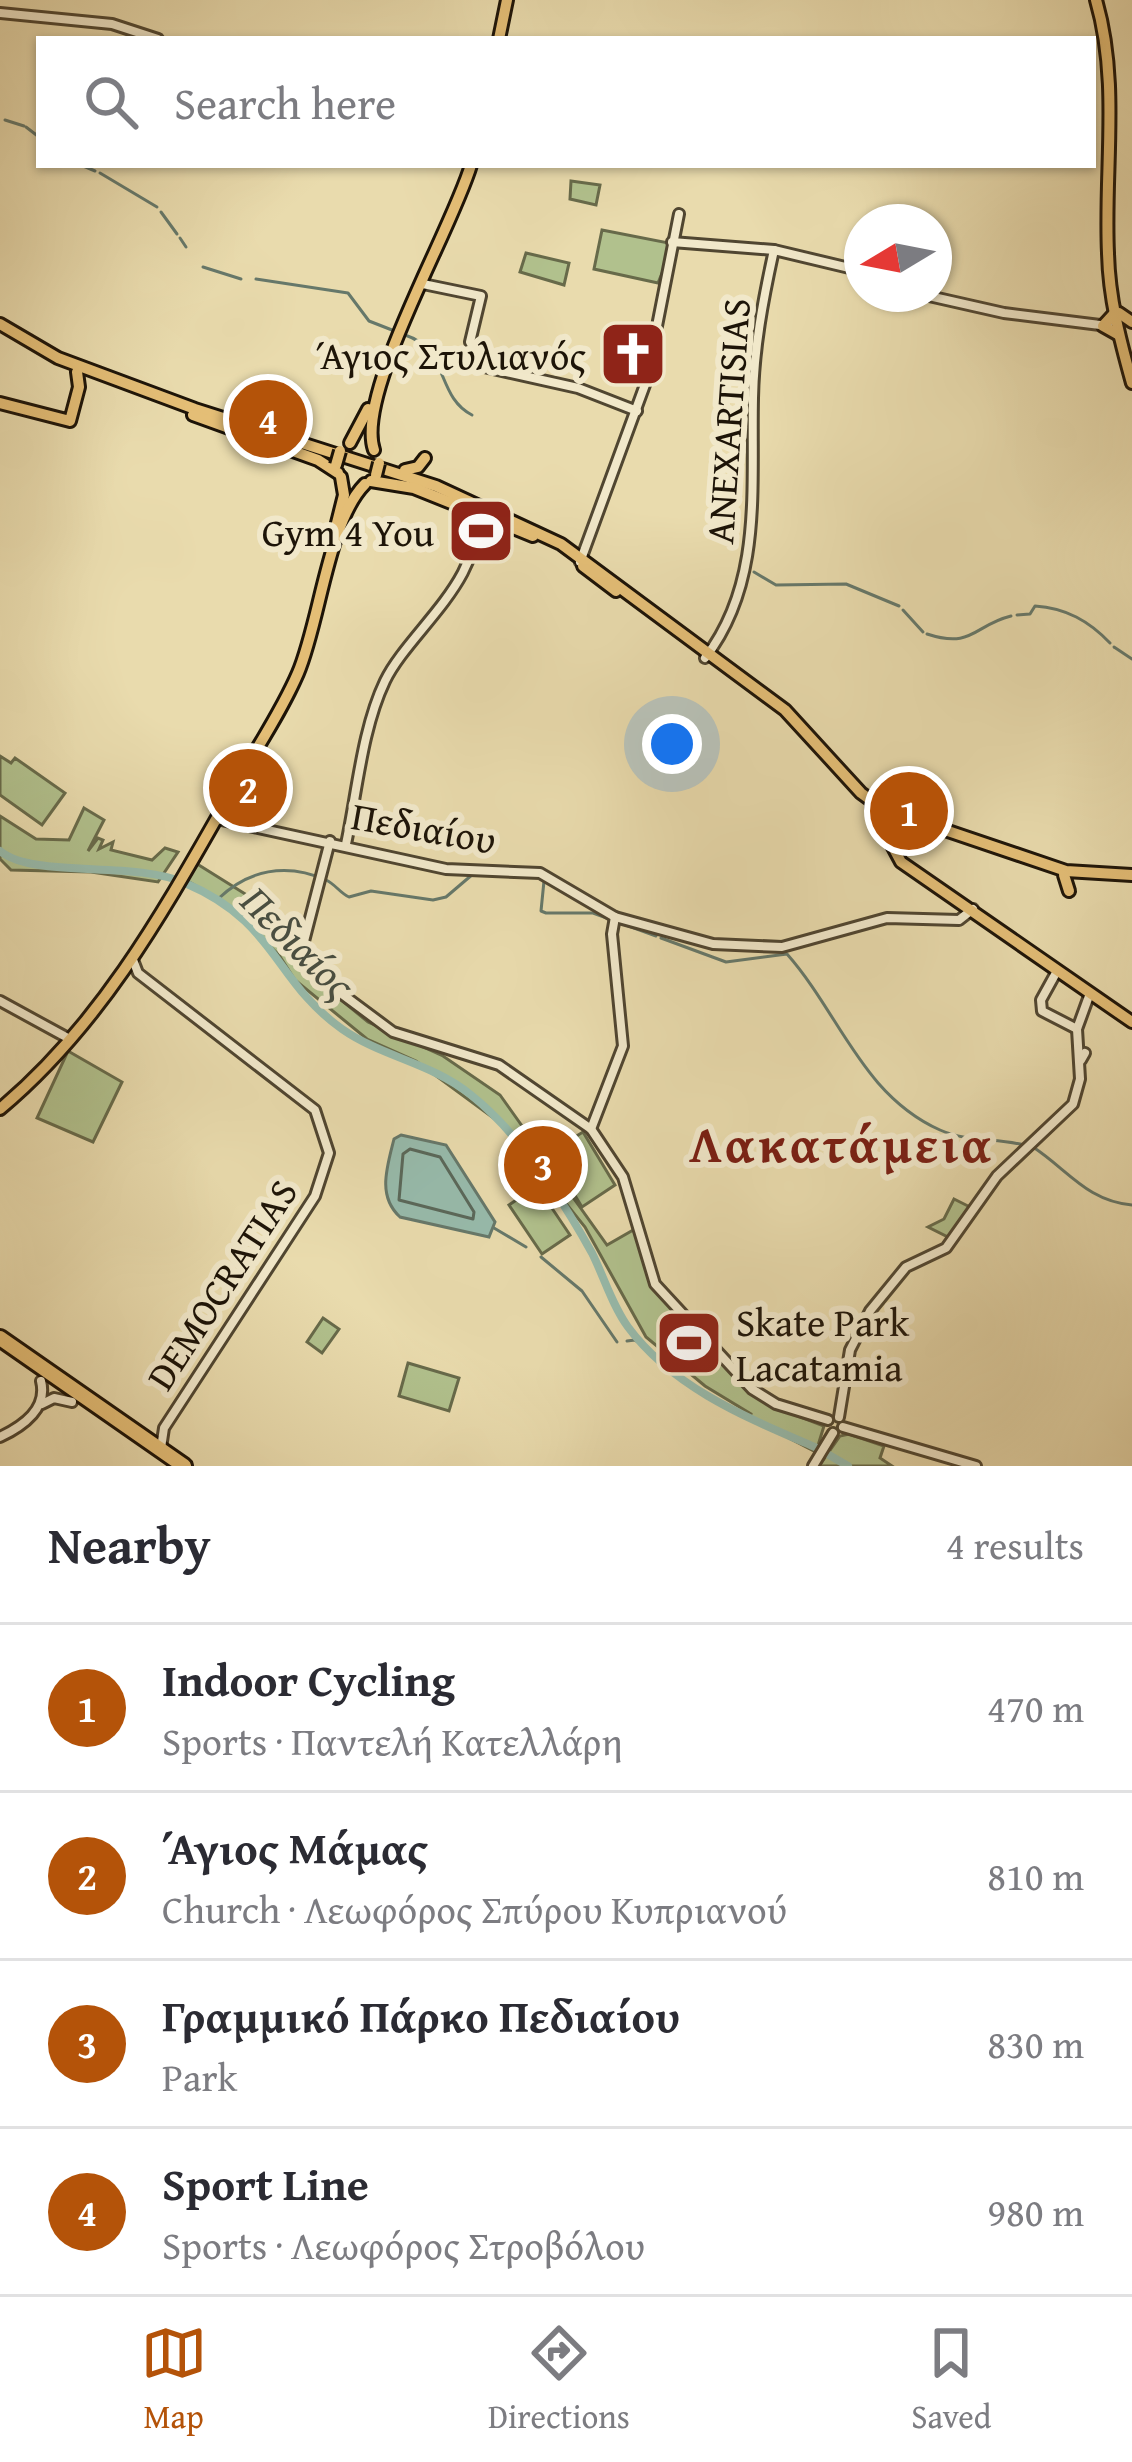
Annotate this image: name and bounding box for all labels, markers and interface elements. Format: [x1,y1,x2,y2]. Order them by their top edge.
search box [36,36,1096,168]
icon: search [78,69,144,135]
text: Search here [174,70,396,135]
north arrow [844,204,952,312]
street label: ANEXARTISIAS [690,296,764,546]
church icon: Άγιος Στυλιανός [598,319,668,389]
place label: Άγιος Στυλιανός [316,326,587,383]
pin: 4 [229,374,307,464]
sports icon: Gym 4 You [446,496,516,566]
place label: Gym 4 You [262,503,434,560]
your location [642,714,702,774]
pin: 2 [209,743,287,833]
pin: 1 [870,766,948,856]
street label: Πεδιαίου [347,786,501,868]
water label: Πεδιαίος [227,870,371,1014]
district label: Λακατάμεια [689,1106,995,1181]
pin: 3 [504,1120,582,1210]
street label: DEMOCRATIAS [131,1167,311,1401]
place label: Skate Park Lacatamia [736,1293,909,1395]
sports icon: Skate Park Lacatamia [654,1308,724,1378]
text: Nearby [48,1507,211,1582]
text: 4 results [946,1516,1084,1573]
text: Indoor Cycling [162,1647,455,1712]
text: 1 [77,1679,97,1736]
text: 470 m [987,1679,1084,1736]
text: Sports · Παντελή Κατελλάρη [162,1712,623,1769]
text: Άγιος Μάμας [162,1815,428,1880]
text: 2 [77,1847,97,1904]
text: 810 m [987,1847,1084,1904]
text: Church · Λεωφόρος Σπύρου Κυπριανού [162,1880,787,1937]
text: Γραμμικό Πάρκο Πεδιαίου [162,1983,680,2048]
text: 3 [77,2015,97,2072]
text: 830 m [987,2015,1084,2072]
text: Park [162,2048,237,2105]
text: Sport Line [162,2151,369,2216]
text: 4 [77,2183,97,2240]
text: 980 m [987,2183,1084,2240]
text: Sports · Λεωφόρος Στροβόλου [162,2216,645,2273]
tab: Map [141,2320,207,2440]
tab: Directions [488,2320,630,2440]
tab: Saved [911,2320,991,2440]

